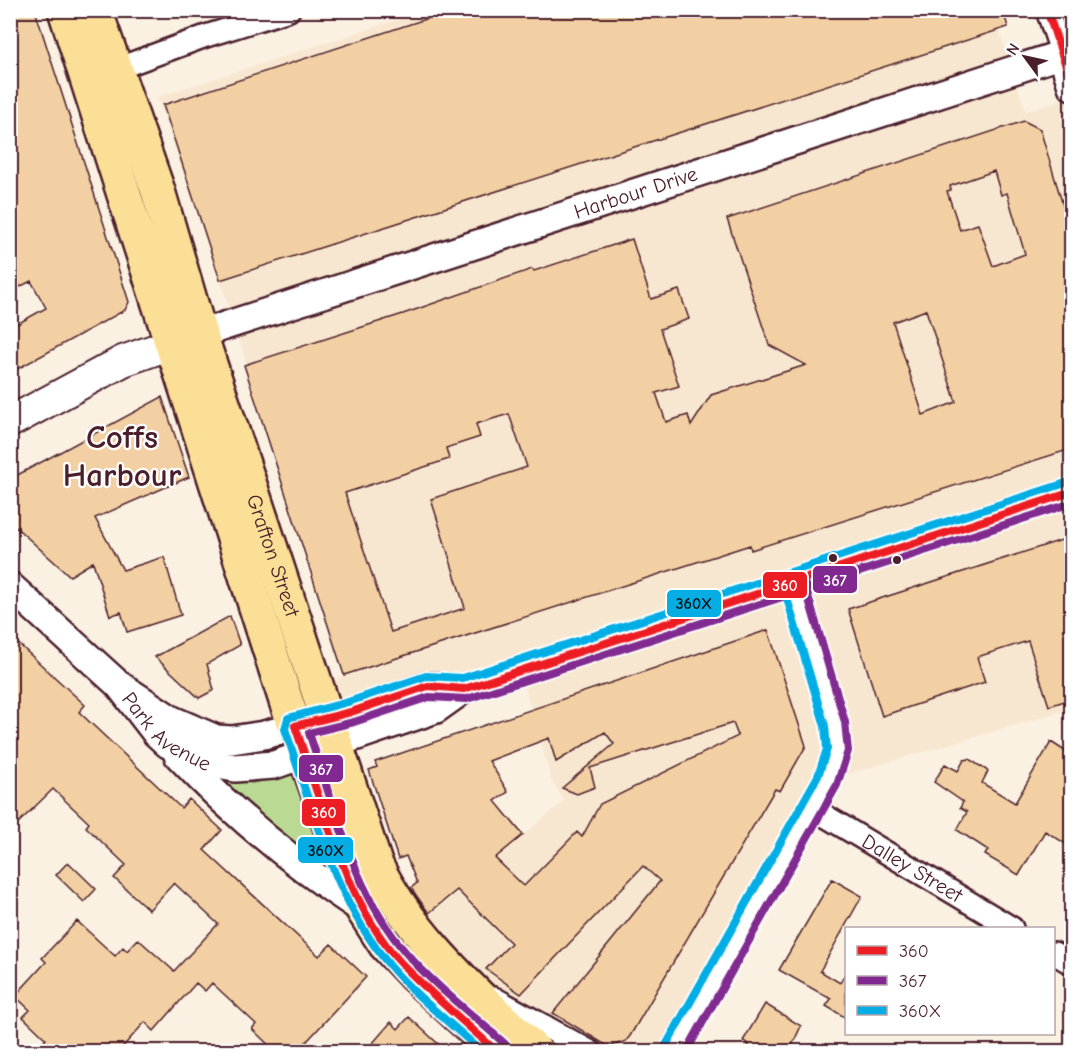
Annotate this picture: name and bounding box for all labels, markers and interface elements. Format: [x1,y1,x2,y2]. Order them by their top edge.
north arrow [995,27,1055,87]
text: N [1003,40,1024,59]
street label: Harbour Drive [571,161,700,224]
district label: Coffs Harbour [63,418,182,494]
street label: Grafton Street [242,491,305,621]
unlabelled marker [827,552,839,564]
unlabelled marker [891,554,903,566]
line badge: 367 [812,565,858,594]
line badge: 360 [762,571,808,599]
text: 367 [823,572,848,590]
text: 360 [772,577,798,595]
line badge: 360X [666,589,722,618]
text: 360X [676,595,712,613]
street label: Park Avenue [117,687,215,776]
line badge: 367 [298,754,344,783]
text: 367 [309,761,334,779]
line badge: 360 [301,798,346,827]
text: 360 [311,804,337,822]
street label: Dalley Street [858,829,968,908]
line badge: 360X [297,836,354,864]
text: 360X [308,842,344,860]
legend [845,927,1055,1035]
text: 360 [899,941,929,962]
text: 367 [899,971,927,992]
text: 360X [899,1001,941,1022]

